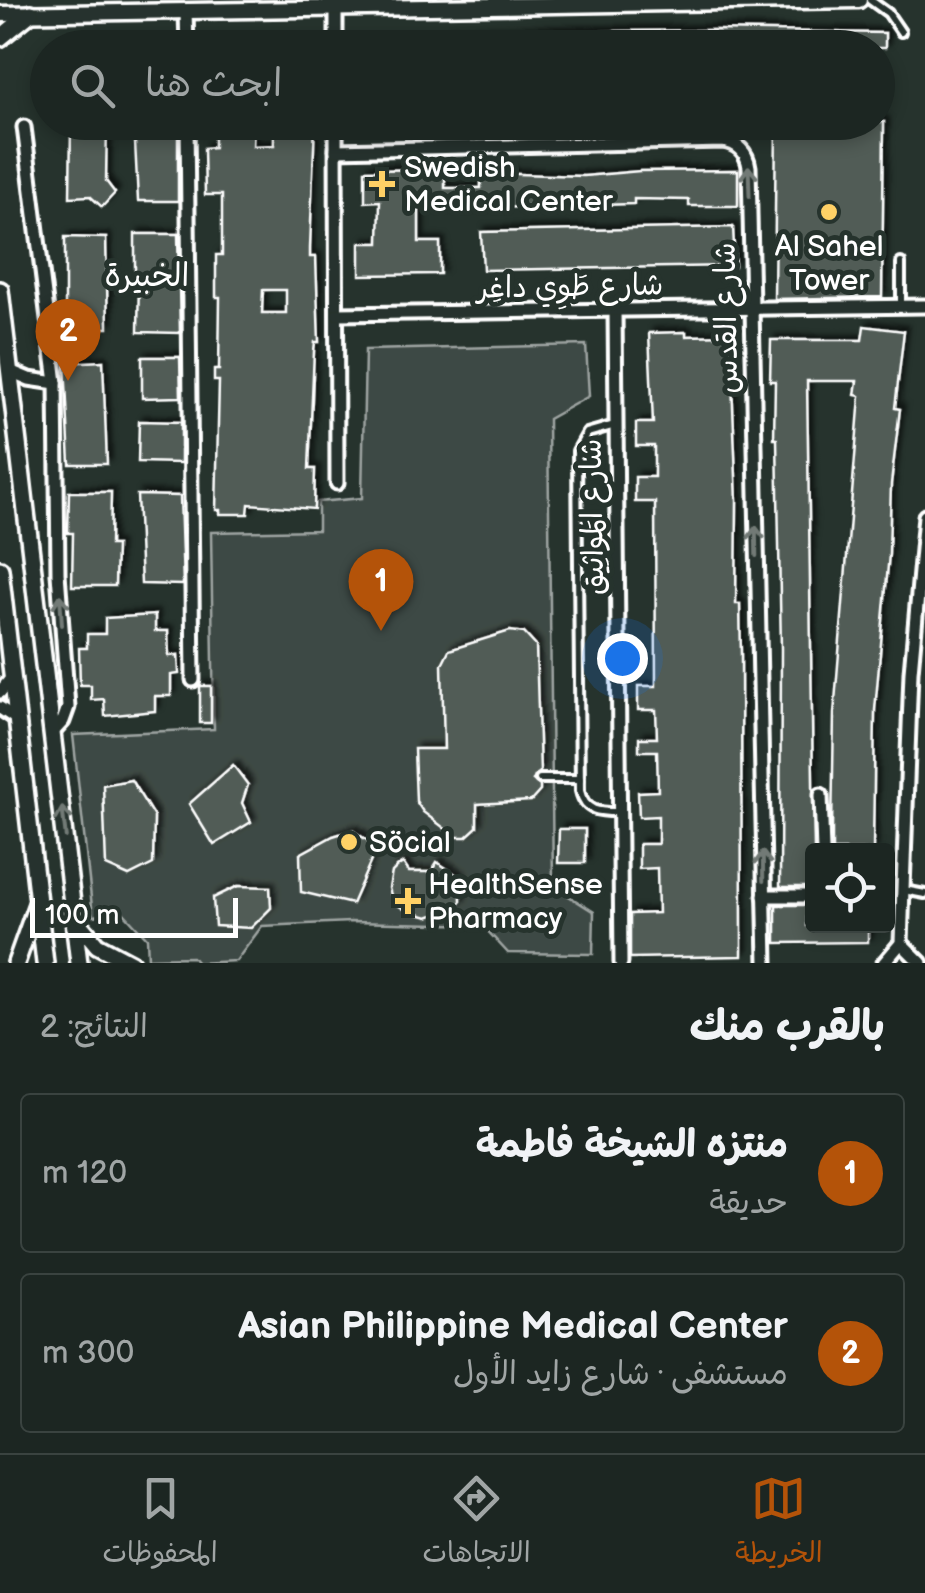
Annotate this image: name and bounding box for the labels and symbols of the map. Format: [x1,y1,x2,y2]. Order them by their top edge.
place label: Swedish Medical Center [404,150,614,220]
one-way arrow [740,165,759,197]
marker: Swedish Medical Center [369,171,395,197]
marker: Al Sahel Tower [818,201,840,223]
place label: Al Sahel Tower [775,229,883,299]
street label: شارع القدس [708,242,748,394]
district label: الخبيرة [105,257,189,296]
street label: شارع طَوِي داغِر [473,267,664,311]
pin: 2 [36,298,100,381]
street label: شارع المَواثِيق [574,438,614,596]
one-way arrow [746,525,766,558]
pin: 1 [348,548,414,631]
one-way arrow [51,594,70,627]
your location [597,633,648,684]
one-way arrow [54,807,73,839]
place label: Söcial [369,825,451,861]
marker: Söcial [338,831,360,853]
one-way arrow [754,850,773,882]
place label: HealthSense Pharmacy [428,867,603,937]
marker: HealthSense Pharmacy [397,890,419,912]
scale bar [30,893,238,938]

